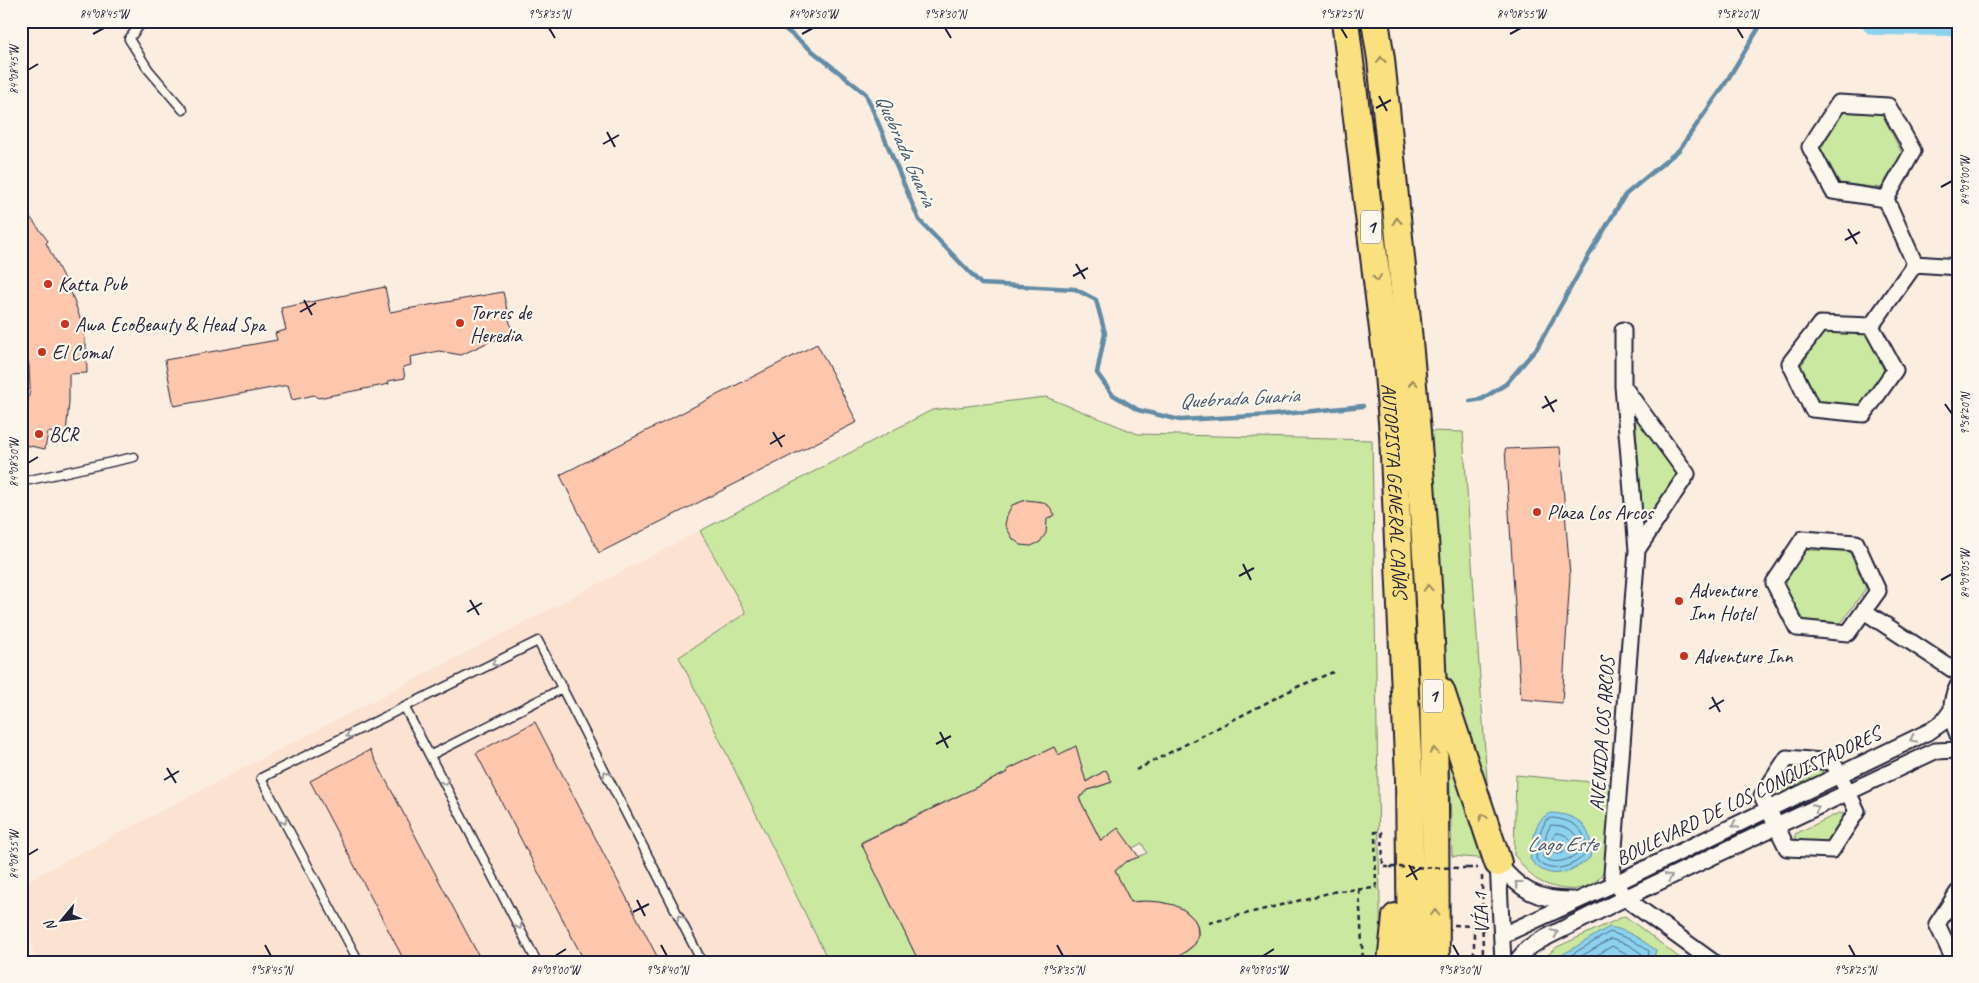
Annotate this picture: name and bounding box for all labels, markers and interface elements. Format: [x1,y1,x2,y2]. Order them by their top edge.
text: 84°08'45"W [80,6,131,22]
text: 9°58'35"N [528,6,572,22]
text: 84°08'50"W [789,6,840,22]
text: 9°58'30"N [924,6,968,22]
text: 9°58'25"N [1320,6,1364,22]
text: 84°08'55"W [1497,6,1548,22]
text: 9°58'20"N [1716,6,1760,22]
text: 84°08'45"W [6,43,22,94]
one-way arrow [1376,55,1386,64]
water label: Quebrada Guaria [870,90,943,212]
text: 84°09'00"W [1957,154,1973,205]
road number: 1 [1361,210,1381,243]
one-way arrow [1392,217,1403,225]
place label: Katta Pub [58,272,128,297]
one-way arrow [1371,274,1382,282]
marker: Katta Pub [42,278,54,290]
place label: Torres de Heredia [470,300,533,348]
place label: Awa EcoBeauty & Head Spa [75,312,267,337]
marker: Torres de Heredia [454,317,466,329]
marker: Awa EcoBeauty & Head Spa [59,318,71,330]
place label: El Comal [52,340,115,365]
marker: El Comal [36,346,48,358]
one-way arrow [1408,379,1419,387]
water label: Quebrada Guaria [1179,382,1302,414]
street label: AUTOPISTA GENERAL CAÑAS [1376,382,1413,602]
text: 9°58'20"N [1957,391,1973,435]
place label: BCR [49,422,80,447]
marker: BCR [33,428,45,440]
text: 84°08'50"W [6,436,22,487]
place label: Plaza Los Arcos [1547,500,1655,525]
marker: Plaza Los Arcos [1531,506,1543,518]
text: 84°09'05"W [1957,547,1973,598]
place label: Adventure Inn Hotel [1689,578,1758,626]
one-way arrow [1423,584,1434,592]
marker: Adventure Inn Hotel [1673,595,1685,607]
place label: Adventure Inn [1694,644,1794,669]
marker: Adventure Inn [1678,650,1690,662]
street label: AVENIDA LOS ARCOS [1584,654,1620,812]
one-way arrow [491,657,500,667]
road number: 1 [1423,679,1443,712]
street label: BOULEVARD DE LOS CONQUISTADORES [1612,719,1888,871]
one-way arrow [345,729,354,739]
one-way arrow [1909,733,1918,743]
one-way arrow [1429,746,1440,754]
one-way arrow [602,770,612,779]
one-way arrow [439,777,449,786]
one-way arrow [1811,804,1820,814]
one-way arrow [1479,813,1489,822]
one-way arrow [278,816,288,825]
one-way arrow [1731,819,1740,829]
text: 84°08'55"W [6,828,22,879]
water label: Lago Este [1527,831,1600,857]
one-way arrow [1664,873,1673,883]
one-way arrow [1515,881,1524,889]
street label: VÍA 1 [1467,891,1495,934]
north arrow [38,896,88,946]
one-way arrow [1430,909,1440,916]
one-way arrow [676,915,686,924]
text: N [40,916,61,934]
one-way arrow [513,921,523,930]
one-way arrow [1550,929,1559,939]
text: 9°58'45"N [250,962,294,978]
text: 84°09'00"W [531,962,582,978]
text: 9°58'40"N [646,962,690,978]
text: 9°58'35"N [1042,962,1086,978]
text: 84°09'05"W [1239,962,1290,978]
text: 9°58'30"N [1438,962,1482,978]
text: 9°58'25"N [1834,962,1878,978]

